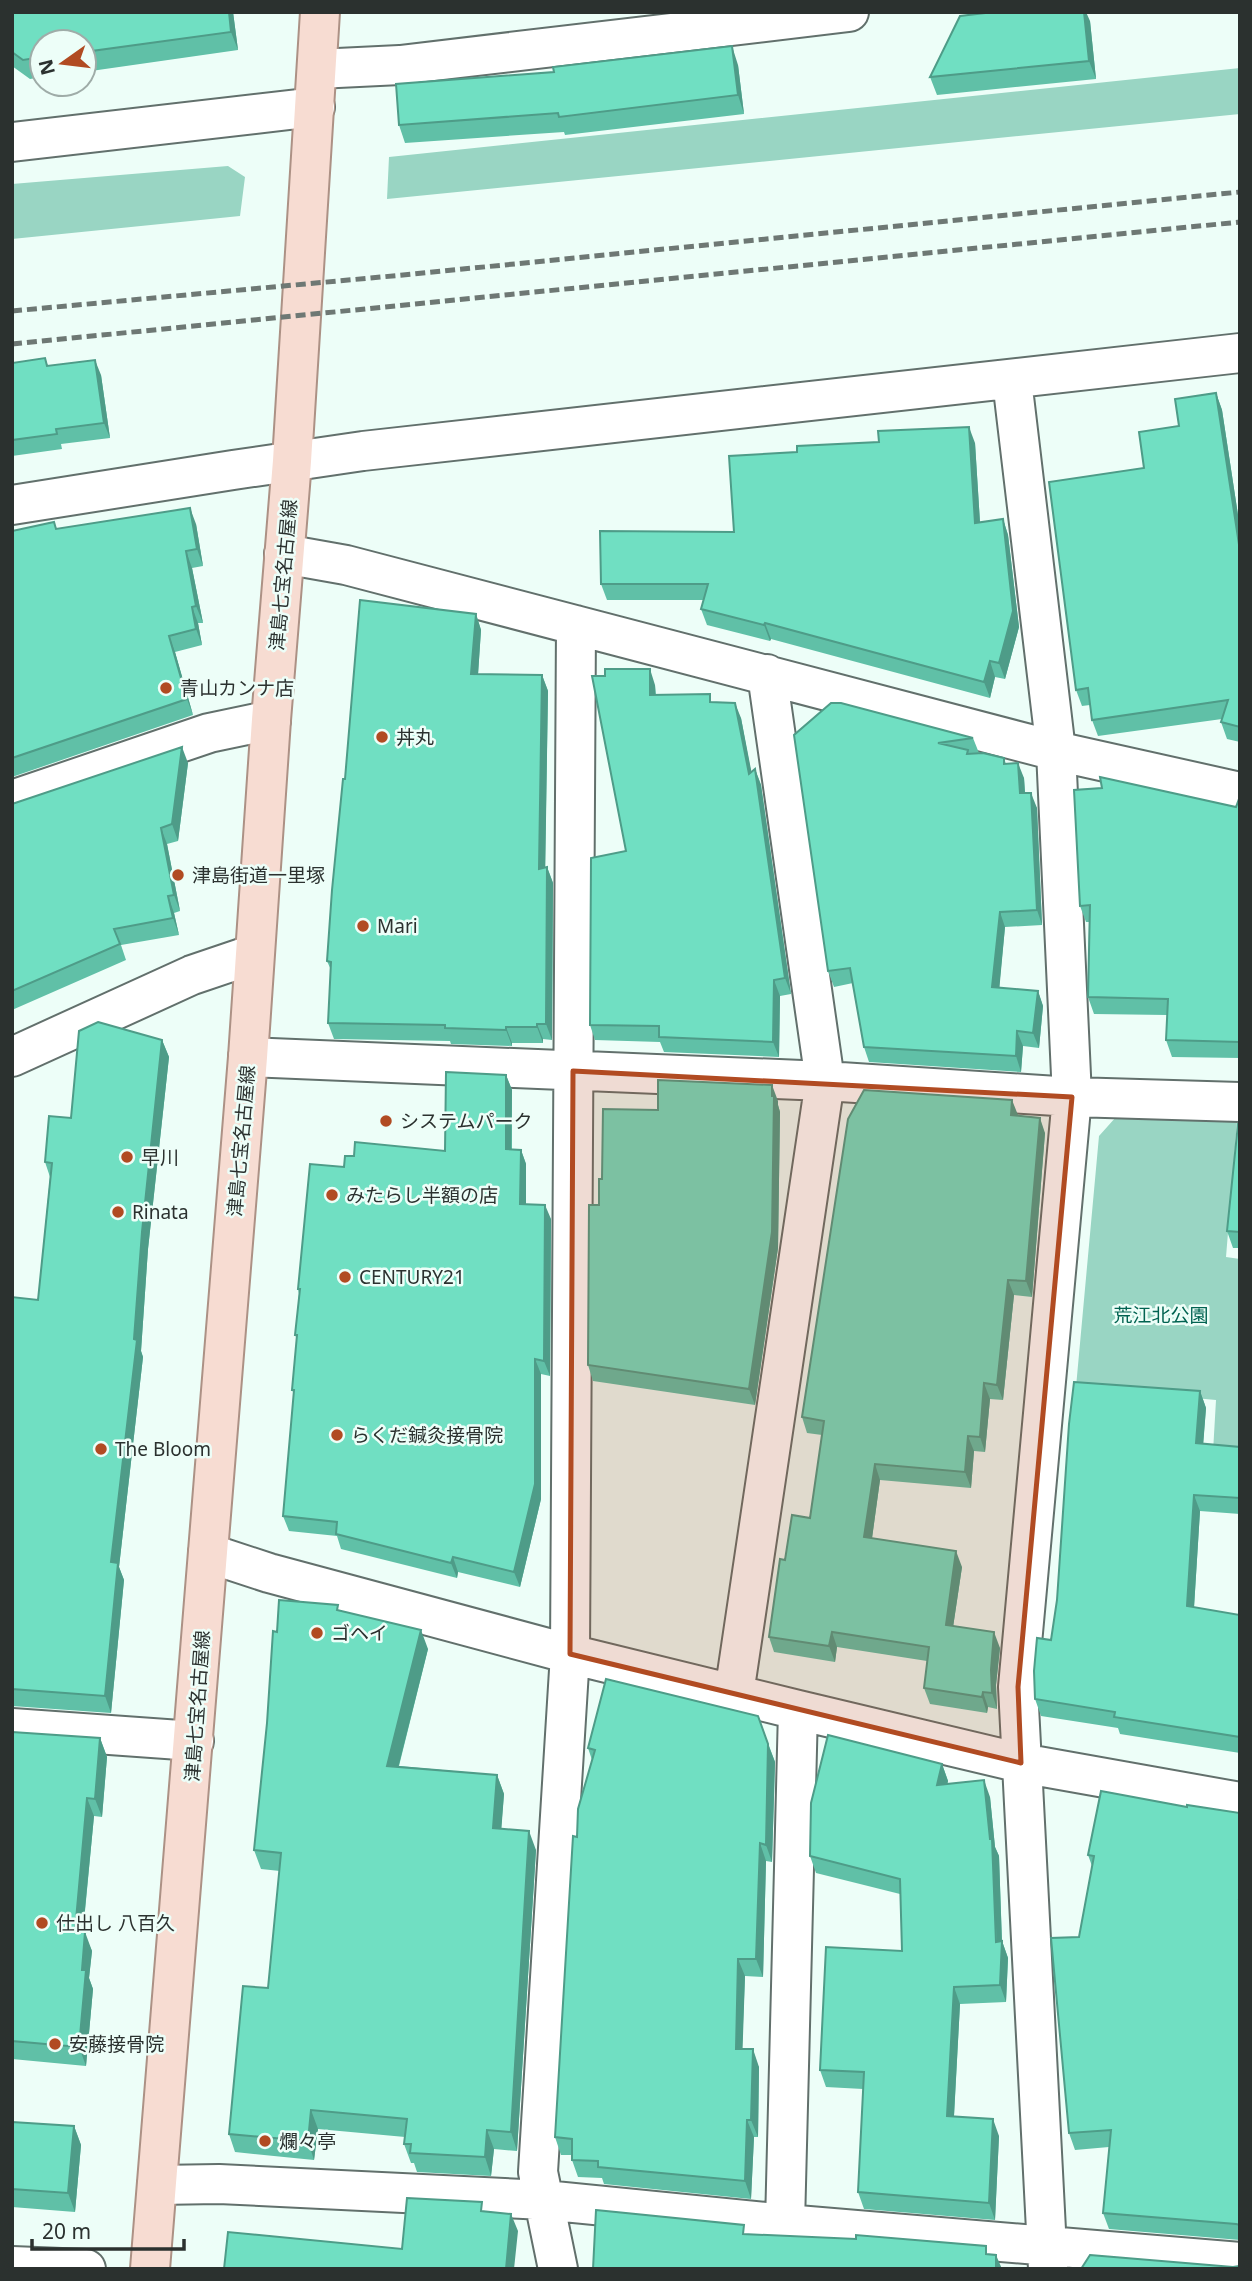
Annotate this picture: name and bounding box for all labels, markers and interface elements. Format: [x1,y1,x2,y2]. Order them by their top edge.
north arrow [28,28,98,98]
text: N [32,56,61,78]
street label: 津島七宝名古屋線 [263,498,303,652]
place label: 青山カンナ店 [180,675,294,701]
marker: 青山カンナ店 [158,680,174,696]
place label: 丼丸 [396,724,434,750]
marker: 丼丸 [374,729,390,745]
place label: 津島街道一里塚 [192,862,325,888]
marker: 津島街道一里塚 [170,867,186,883]
place label: Mari [377,913,418,939]
marker: Mari [355,918,371,934]
street label: 津島七宝名古屋線 [221,1064,261,1218]
place label: システムパーク [400,1108,532,1134]
marker: システムパーク [378,1113,394,1129]
place label: 早川 [141,1144,179,1170]
marker: 早川 [119,1149,135,1165]
place label: みたらし半額の店 [346,1182,498,1208]
marker: みたらし半額の店 [324,1187,340,1203]
place label: Rinata [132,1199,189,1225]
marker: Rinata [110,1204,126,1220]
place label: CENTURY21 [359,1264,465,1290]
marker: CENTURY21 [337,1269,353,1285]
park label: 荒江北公園 [1113,1302,1209,1328]
place label: らくだ鍼灸接骨院 [351,1422,503,1448]
marker: らくだ鍼灸接骨院 [329,1427,345,1443]
place label: The Bloom [115,1436,211,1462]
marker: The Bloom [93,1441,109,1457]
place label: ゴヘイ [331,1620,388,1646]
marker: ゴヘイ [309,1625,325,1641]
street label: 津島七宝名古屋線 [179,1629,215,1783]
place label: 仕出し 八百久 [56,1910,175,1936]
marker: 仕出し 八百久 [34,1915,50,1931]
place label: 安藤接骨院 [69,2031,164,2057]
marker: 安藤接骨院 [47,2036,63,2052]
place label: 爛々亭 [279,2128,336,2154]
marker: 爛々亭 [257,2133,273,2149]
scale bar [32,2208,184,2252]
text: 20 m [42,2217,91,2245]

